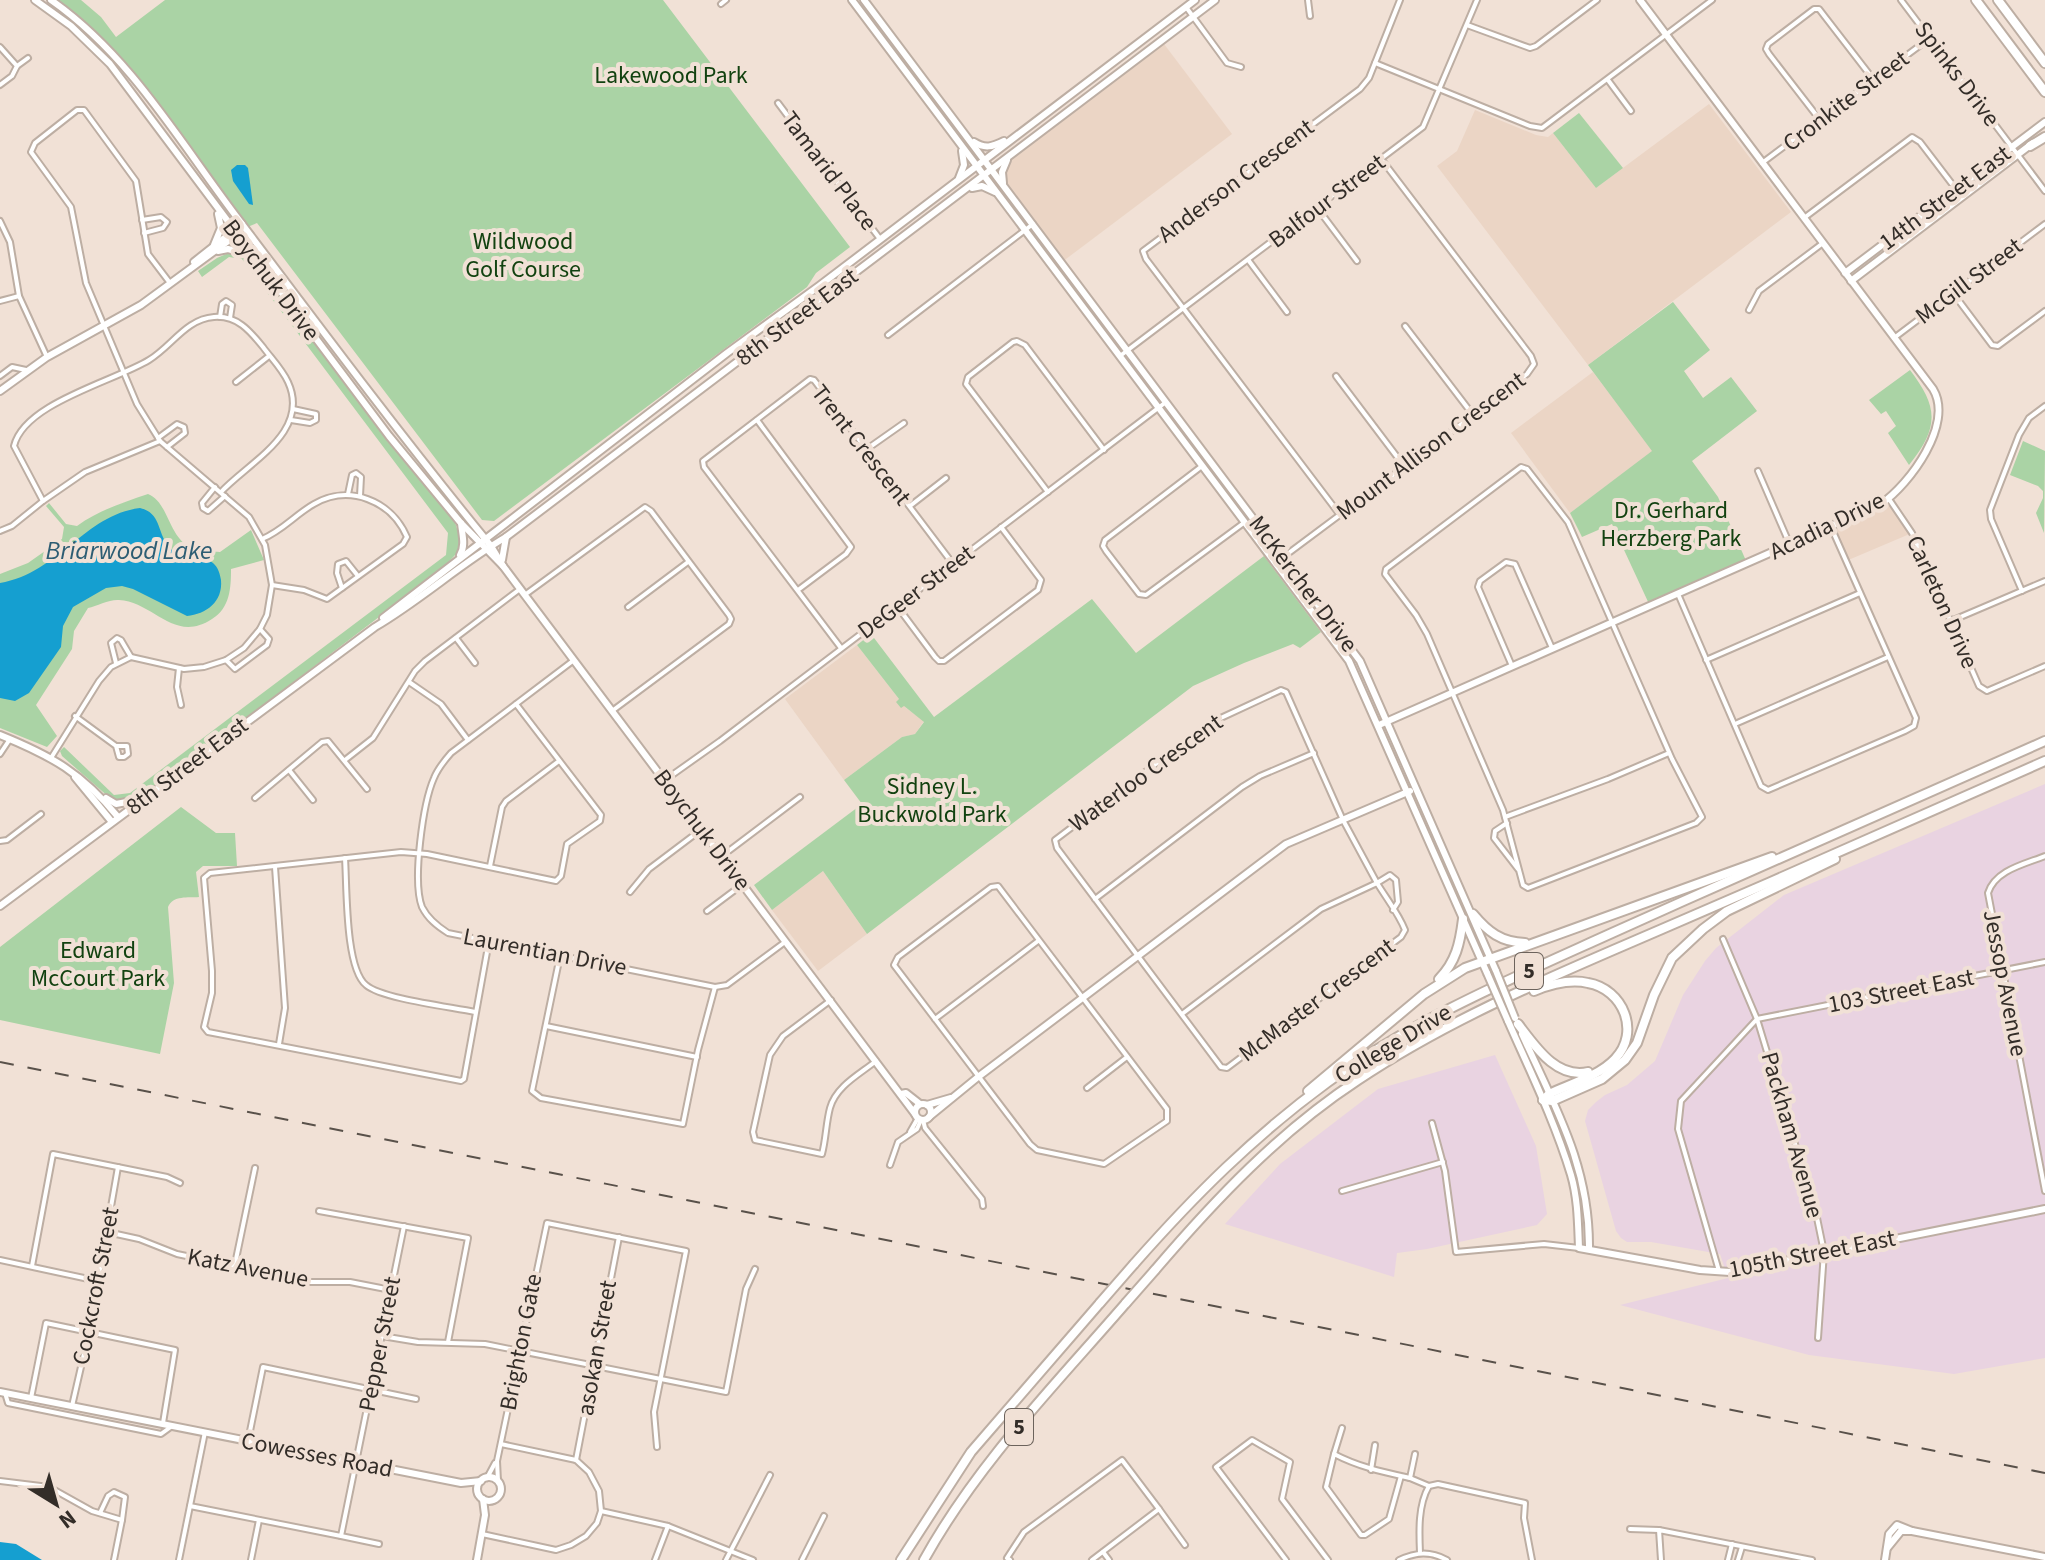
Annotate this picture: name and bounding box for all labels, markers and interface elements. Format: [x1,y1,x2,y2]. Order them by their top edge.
street label: Spinks Drive [1906,14,2008,134]
street label: Cronkite Street [1775,42,1917,160]
park label: Lakewood Park [594,58,748,93]
street label: Tamarid Place [772,104,886,238]
street label: Anderson Crescent [1150,110,1322,252]
street label: 14th Street East [1872,137,2018,259]
street label: Balfour Street [1261,145,1393,257]
street label: Boychuk Drive [214,212,328,348]
park label: Wildwood Golf Course [465,224,581,287]
street label: McGill Street [1908,229,2030,333]
street label: 8th Street East [728,259,866,375]
street label: Mount Allison Crescent [1329,363,1533,529]
street label: Trent Crescent [803,377,919,513]
street label: Acadia Drive [1764,483,1890,569]
park label: Dr. Gerhard Herzberg Park [1600,493,1742,556]
street label: McKercher Drive [1240,508,1366,660]
street label: Carleton Drive [1897,530,1987,674]
water label: Briarwood Lake [46,532,212,569]
street label: DeGeer Street [850,536,982,648]
street label: Waterloo Crescent [1062,705,1230,841]
street label: 8th Street East [118,708,256,824]
street label: Boychuk Drive [645,762,759,898]
park label: Sidney L. Buckwold Park [857,769,1007,832]
street label: Jessop Avenue [1974,907,2036,1059]
street label: Laurentian Drive [460,919,630,985]
street label: McMaster Crescent [1232,930,1402,1070]
park label: Edward McCourt Park [31,933,165,996]
road number: 5 [1515,953,1543,989]
street label: 103 Street East [1825,960,1977,1022]
street label: College Drive [1328,995,1458,1093]
street label: Packham Avenue [1752,1048,1832,1222]
street label: Cockcroft Street [64,1204,128,1368]
street label: 105th Street East [1726,1221,1898,1287]
street label: Katz Avenue [184,1239,312,1297]
street label: Brighton Gate [491,1271,551,1413]
street label: Pepper Street [350,1274,410,1414]
street label: asokan Street [568,1278,626,1418]
road number: 5 [1005,1409,1033,1445]
street label: Cowesses Road [238,1423,396,1487]
north arrow [16,1464,96,1544]
text: N [52,1502,83,1536]

